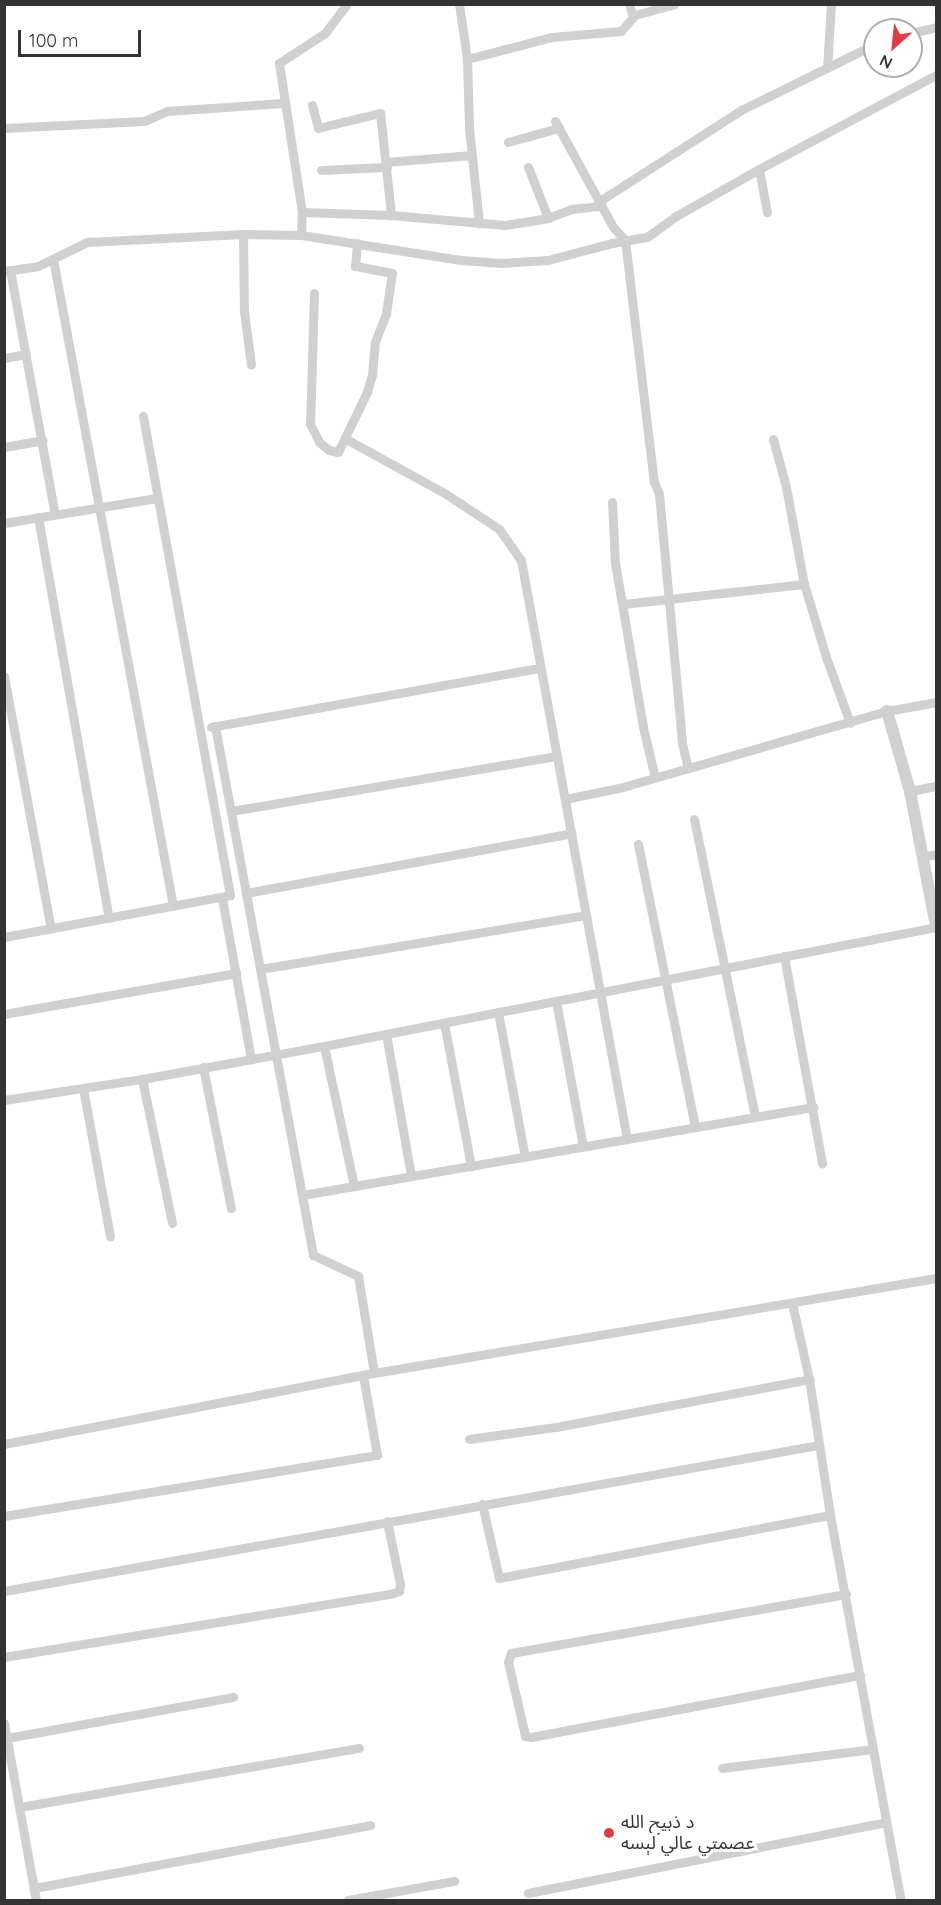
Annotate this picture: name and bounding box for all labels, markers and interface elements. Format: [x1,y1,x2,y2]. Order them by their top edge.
scale bar [21,18,144,56]
north arrow [863,18,923,78]
text: 100 m [29,29,78,52]
text: N [876,51,896,74]
place label: د ذبیح الله عصمتي عالي لېسه [621,1812,754,1854]
marker: د ذبیح الله عصمتي عالي لېسه [602,1826,616,1840]

